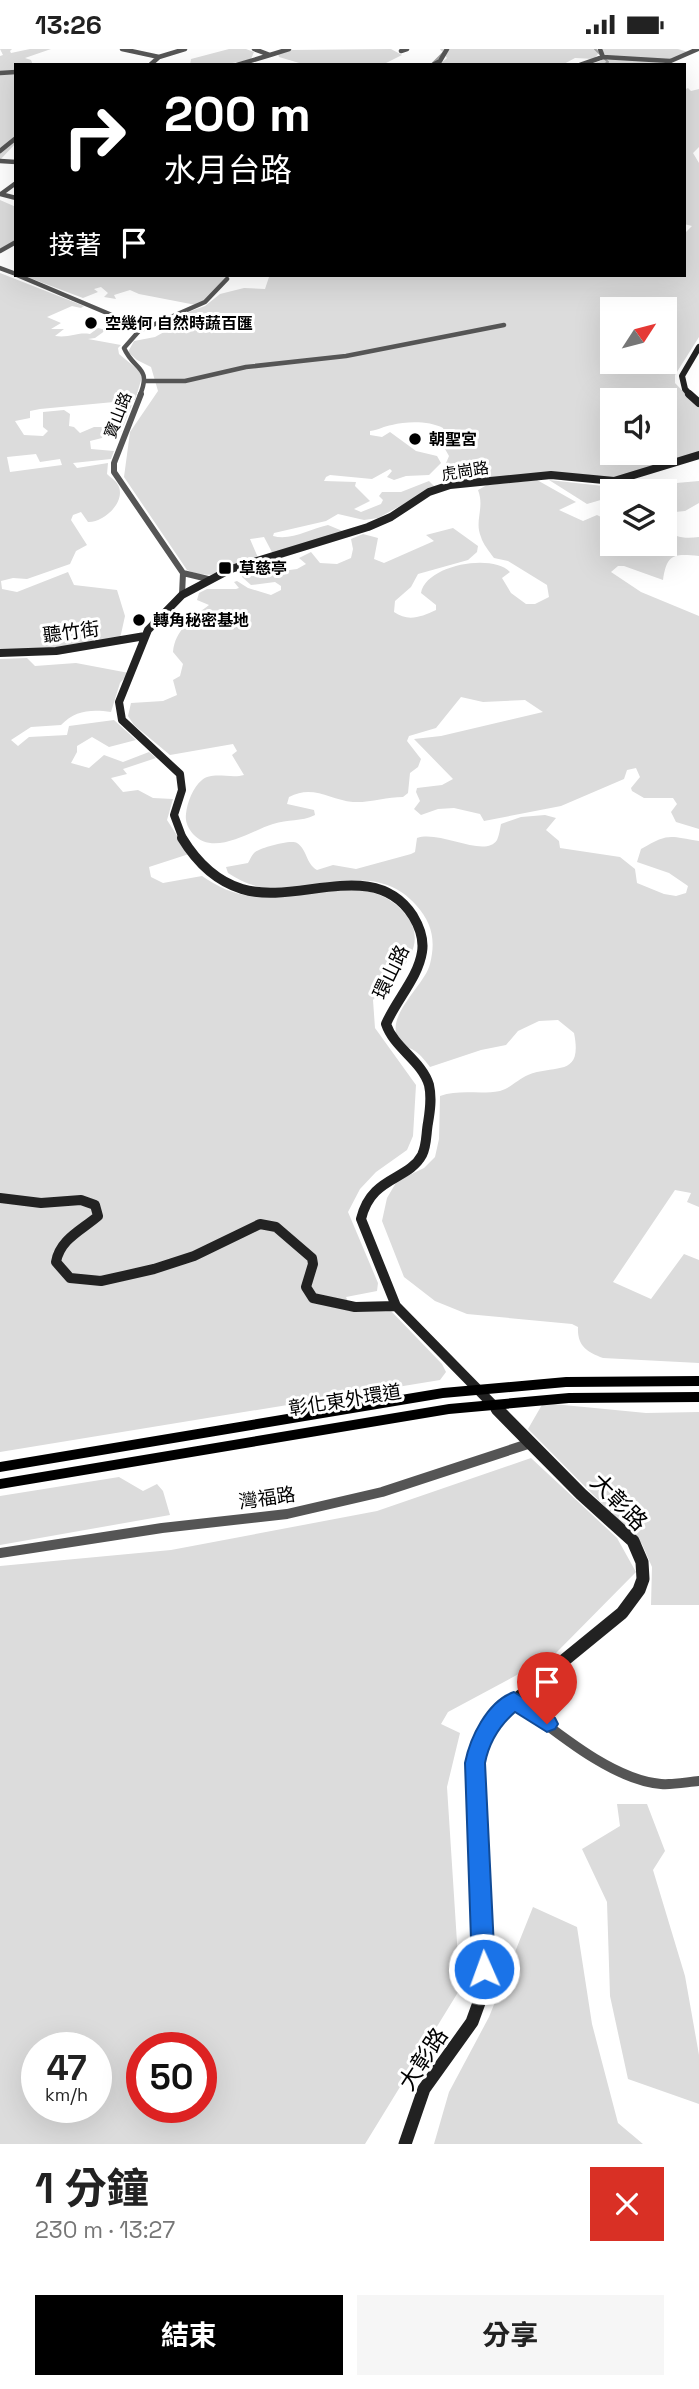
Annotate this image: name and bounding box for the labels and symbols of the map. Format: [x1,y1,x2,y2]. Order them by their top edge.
north arrow [600,297,677,375]
place label: 空幾何 自然時蔬百匯 [105,313,253,334]
marker: 空幾何 自然時蔬百匯 [83,315,99,331]
street label: 寶山路 [100,389,136,441]
place label: 朝聖宮 [429,429,477,450]
marker: 朝聖宮 [407,431,423,447]
street label: 虎崗路 [440,457,490,485]
place label: 草慈亭 [239,558,287,579]
marker: 草慈亭 [217,560,233,576]
place label: 轉角秘密基地 [153,610,249,631]
marker: 轉角秘密基地 [131,612,147,628]
street label: 聽竹街 [41,616,101,648]
street label: 環山路 [367,941,415,1003]
street label: 彰化東外環道 [287,1379,403,1421]
street label: 大彰路 [584,1467,654,1537]
street label: 灣福路 [237,1482,297,1514]
pin [517,1652,577,1724]
position arrow [447,1932,521,2006]
street label: 大彰路 [392,2022,454,2096]
speed limit sign: 50 [126,2032,217,2123]

